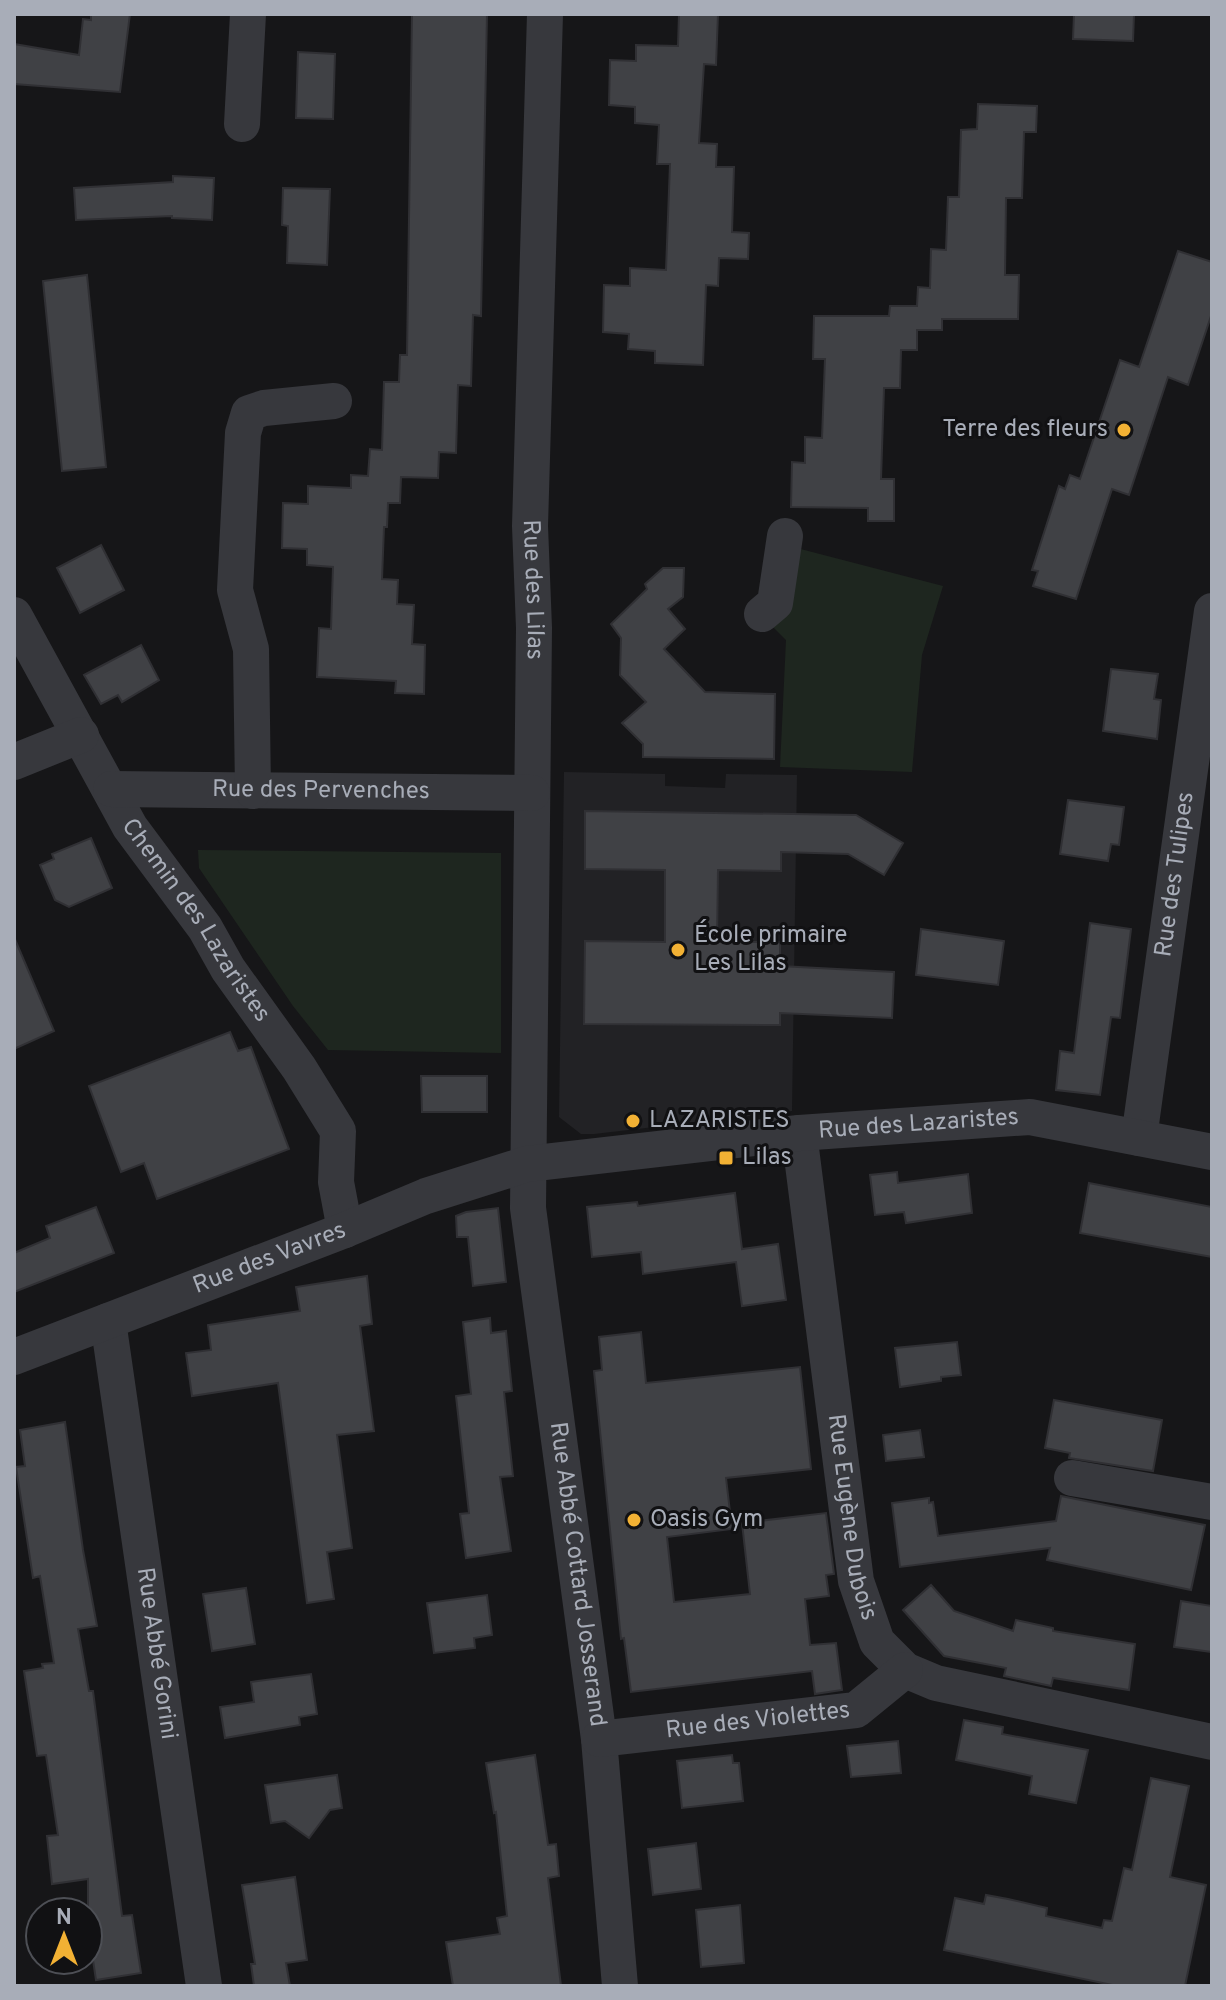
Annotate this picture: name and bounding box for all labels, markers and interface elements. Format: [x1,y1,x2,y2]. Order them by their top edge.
place label: Terre des fleurs [942,415,1108,445]
marker: Terre des fleurs [1115,421,1133,439]
street label: Rue des Lilas [515,519,549,660]
street label: Rue des Pervenches [212,775,430,807]
street label: Rue des Tulipes [1149,790,1202,959]
street label: Chemin des Lazaristes [114,813,276,1028]
place label: École primaire Les Lilas [694,919,848,979]
marker: École primaire Les Lilas [669,941,687,959]
street label: Rue des Lazaristes [817,1103,1020,1147]
place label: LAZARISTES [649,1106,790,1136]
marker: LAZARISTES [624,1112,642,1130]
place label: Lilas [742,1143,792,1173]
marker: Lilas [717,1149,735,1167]
street label: Rue des Vavres [189,1216,351,1302]
street label: Rue Eugène Dubois [820,1412,883,1625]
street label: Rue Abbé Cottard Josserand [542,1420,612,1729]
place label: Oasis Gym [650,1505,763,1535]
marker: Oasis Gym [625,1511,643,1529]
street label: Rue Abbé Gorini [129,1565,183,1742]
street label: Rue des Violettes [664,1696,852,1746]
north arrow [24,1896,104,1976]
text: N [56,1905,72,1932]

